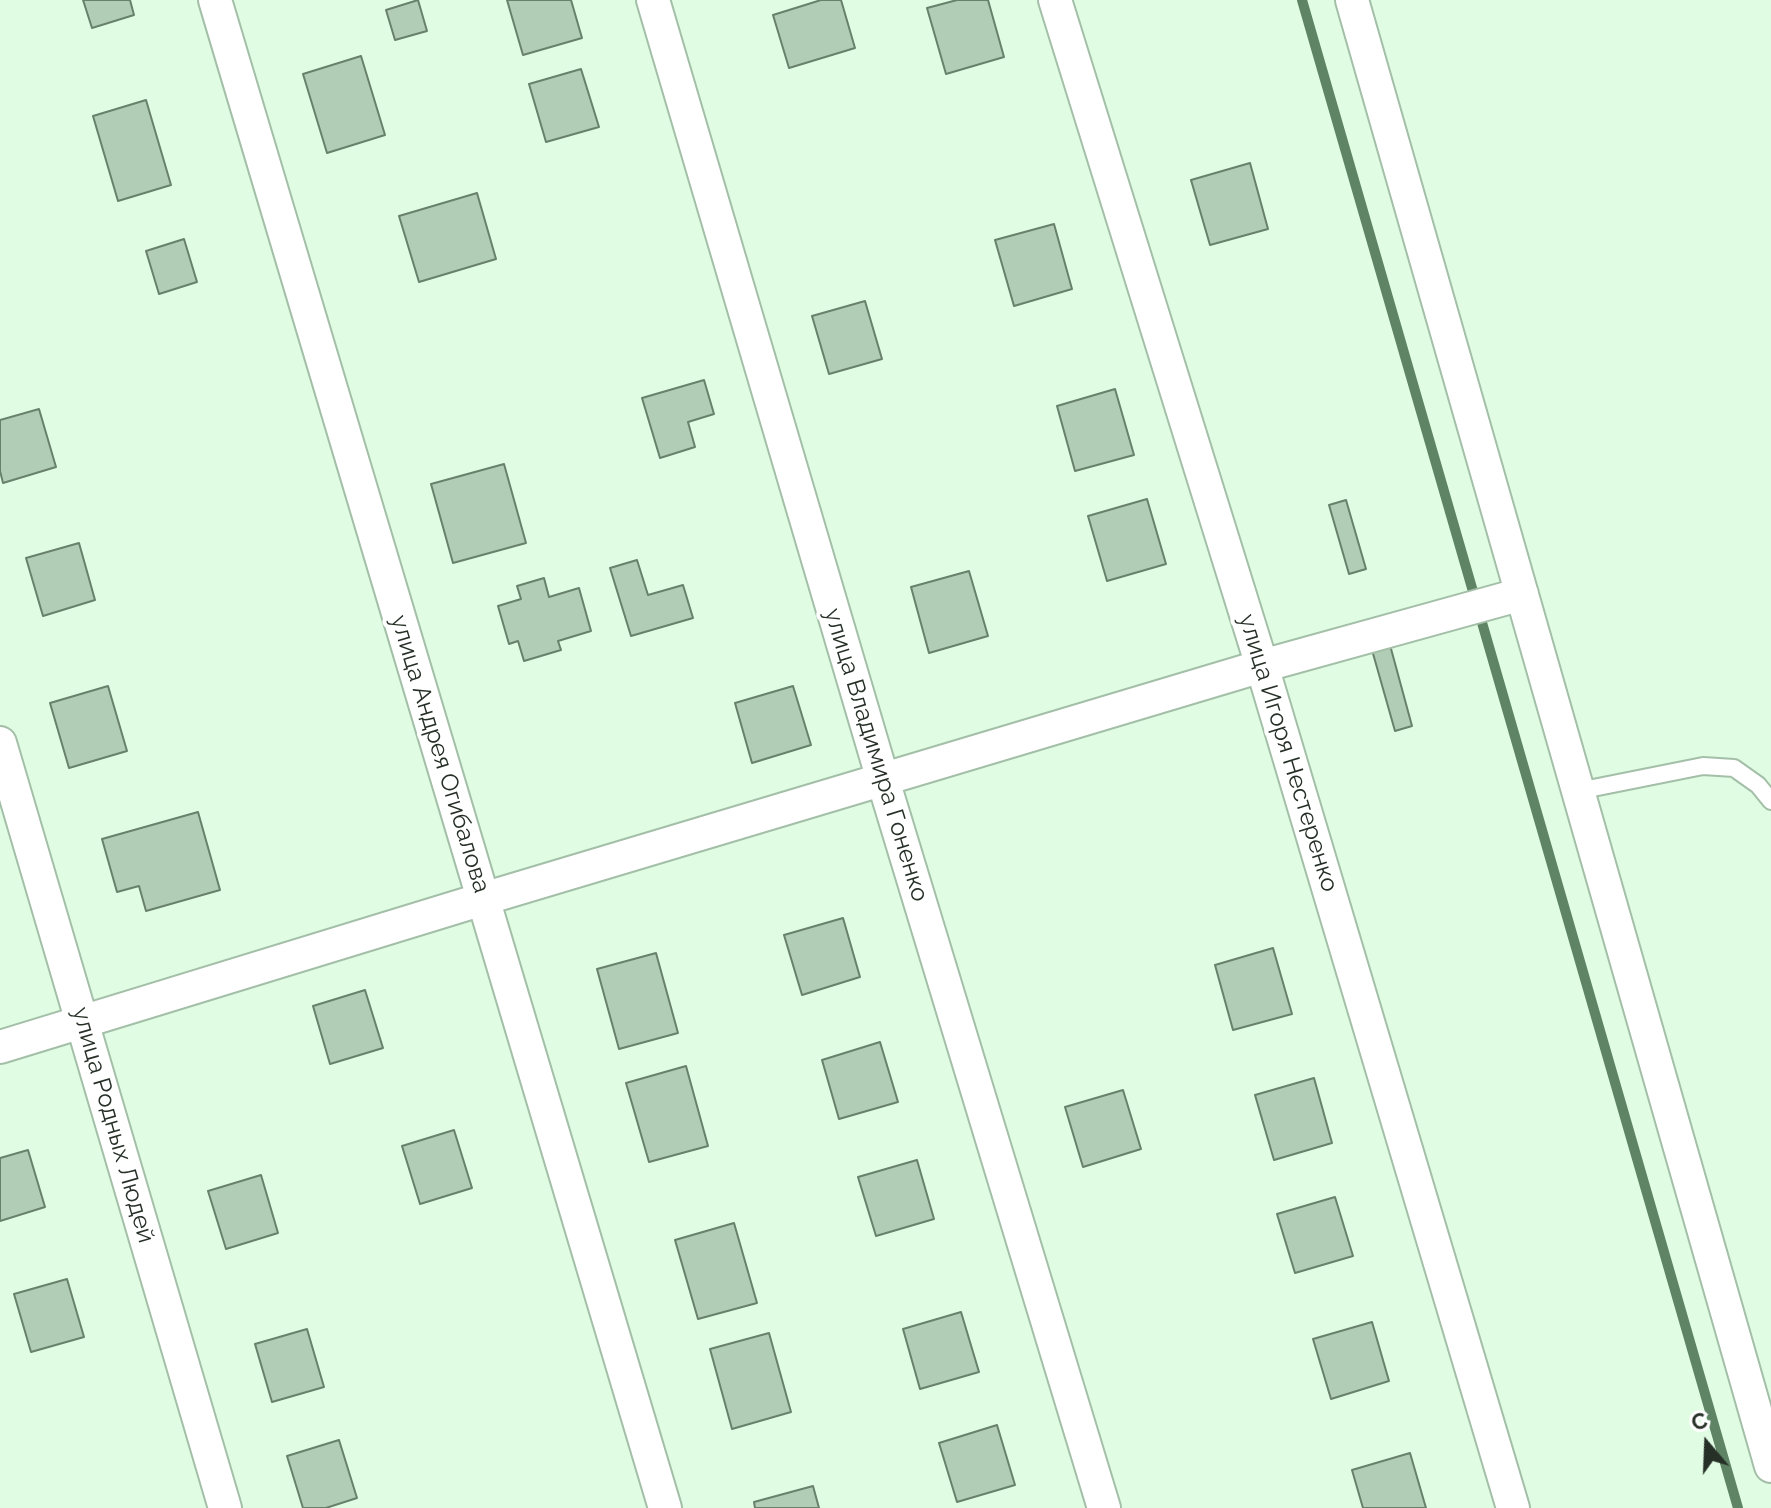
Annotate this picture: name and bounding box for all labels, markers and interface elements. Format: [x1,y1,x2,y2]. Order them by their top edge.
street label: улица Владимира Гоненко [818,605,934,905]
street label: улица Игоря Нестеренко [1232,611,1344,895]
street label: улица Андрея Огибалова [384,612,496,896]
street label: улица Родных Людей [66,1004,160,1246]
north arrow [1667,1404,1747,1484]
text: С [1688,1407,1711,1436]

